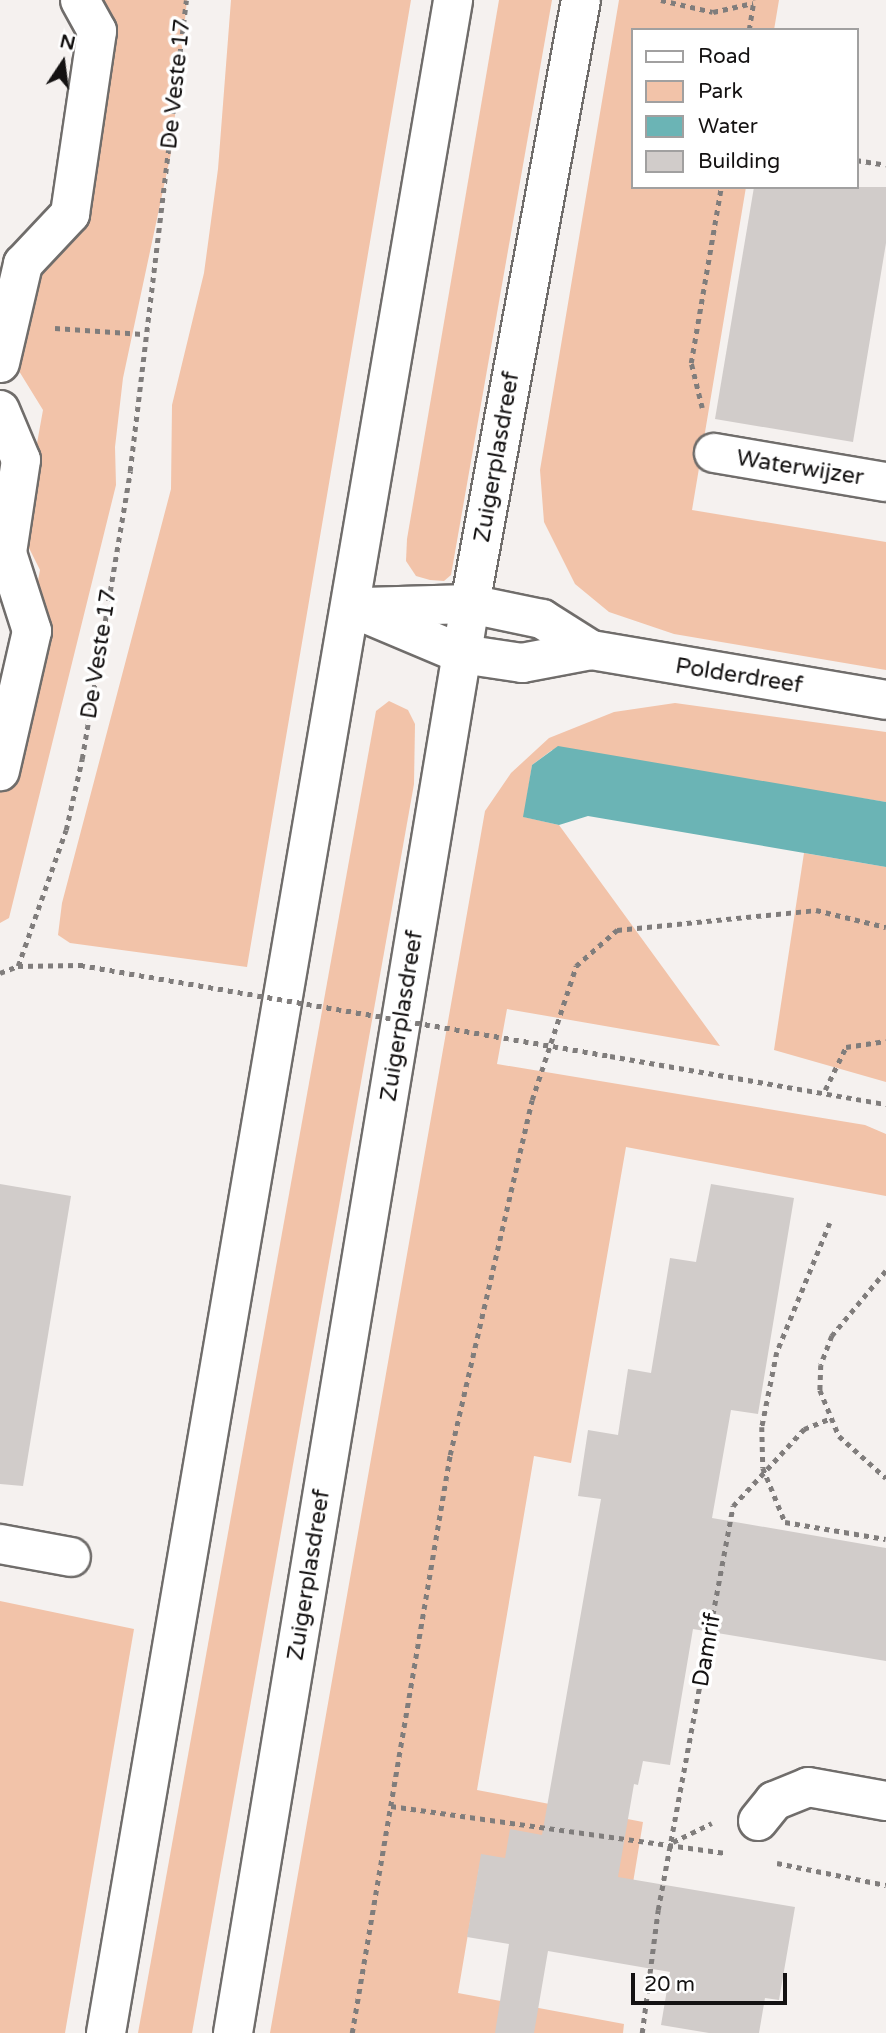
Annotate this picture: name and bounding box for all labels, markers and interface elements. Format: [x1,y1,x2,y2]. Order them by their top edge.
street label: De Veste 17 [155,17,197,151]
north arrow [28,28,98,98]
legend [630,28,858,189]
text: N [58,30,78,55]
text: Road [698,44,751,69]
text: Park [698,79,743,104]
text: Water [698,114,758,139]
text: Building [698,149,780,174]
street label: Zuigerplasdreef [468,370,526,544]
street label: Waterwijzer [734,444,866,492]
street label: De Veste 17 [75,587,123,721]
street label: Polderdreef [673,652,805,700]
street label: Zuigerplasdreef [375,929,429,1103]
street label: Zuigerplasdreef [282,1488,336,1662]
street label: Damrif [687,1611,727,1689]
scale bar [634,1960,790,2004]
text: 20 m [644,1972,695,1997]

